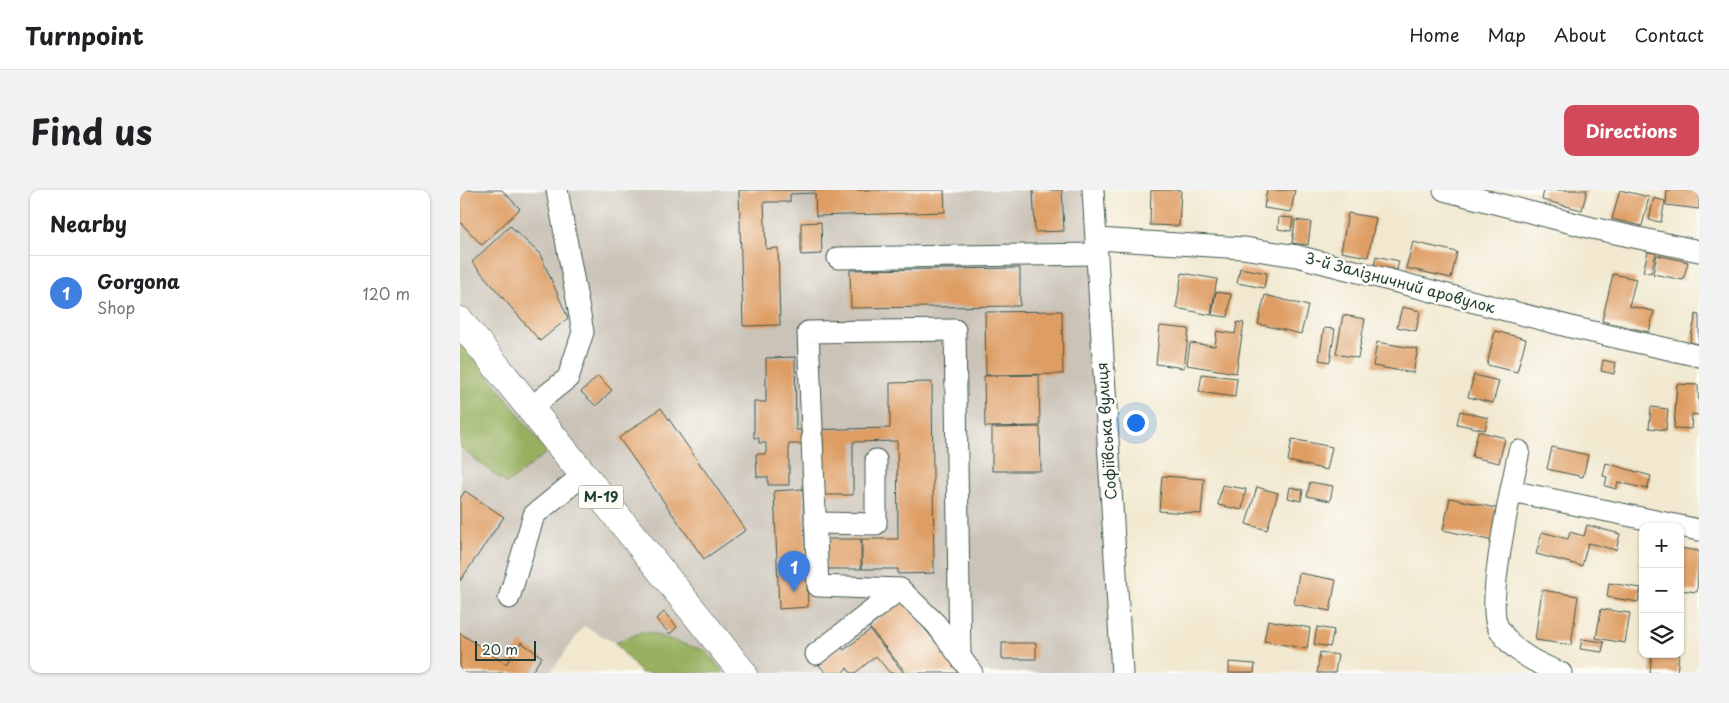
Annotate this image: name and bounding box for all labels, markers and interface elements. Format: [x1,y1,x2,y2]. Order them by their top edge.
text: Turnpoint [25,17,144,53]
text: Home [1409,21,1459,48]
text: Map [1487,21,1526,48]
text: About [1554,21,1606,48]
text: Contact [1634,21,1704,48]
text: Find us [30,104,152,157]
button: Directions [1564,105,1699,156]
text: Nearby [50,207,127,239]
street label: 3-й Залізничний аровулок [1303,245,1498,318]
text: Gorgona [97,267,180,295]
text: 1 [62,281,70,305]
text: 120 m [363,281,410,305]
text: Shop [97,295,135,319]
street label: Софіївська вулиця [1089,362,1122,501]
your location [1123,410,1149,436]
road number: М-19 [578,486,624,508]
map controls [1639,523,1684,658]
button: + [1639,523,1684,568]
pin: 1 [778,551,810,592]
button: − [1639,568,1684,613]
button: layers [1639,613,1684,658]
scale bar [475,638,536,661]
text: 20 m [482,639,518,660]

